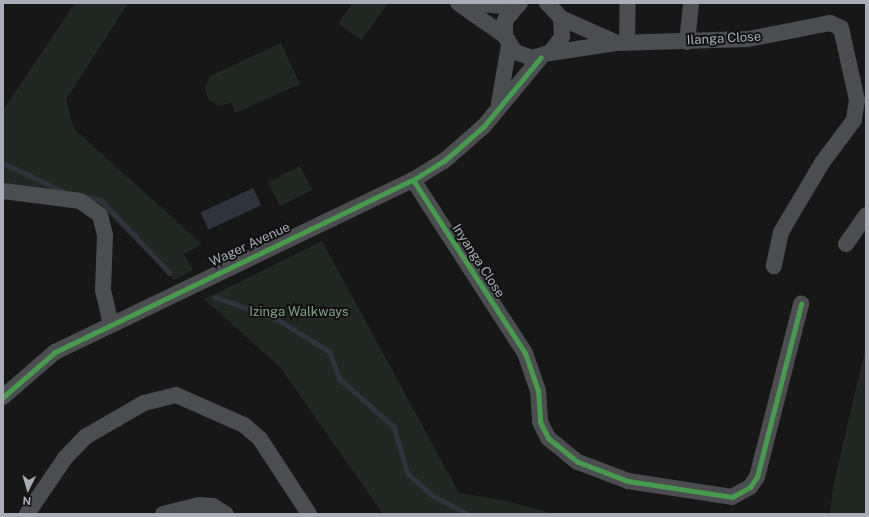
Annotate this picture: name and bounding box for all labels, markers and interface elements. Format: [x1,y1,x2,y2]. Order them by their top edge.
street label: Ilanga Close [686,29,762,49]
street label: Wager Avenue [207,220,293,270]
street label: Inyanga Close [448,221,508,301]
park label: Izinga Walkways [249,304,349,320]
north arrow [8,469,48,509]
text: N [22,495,32,507]

